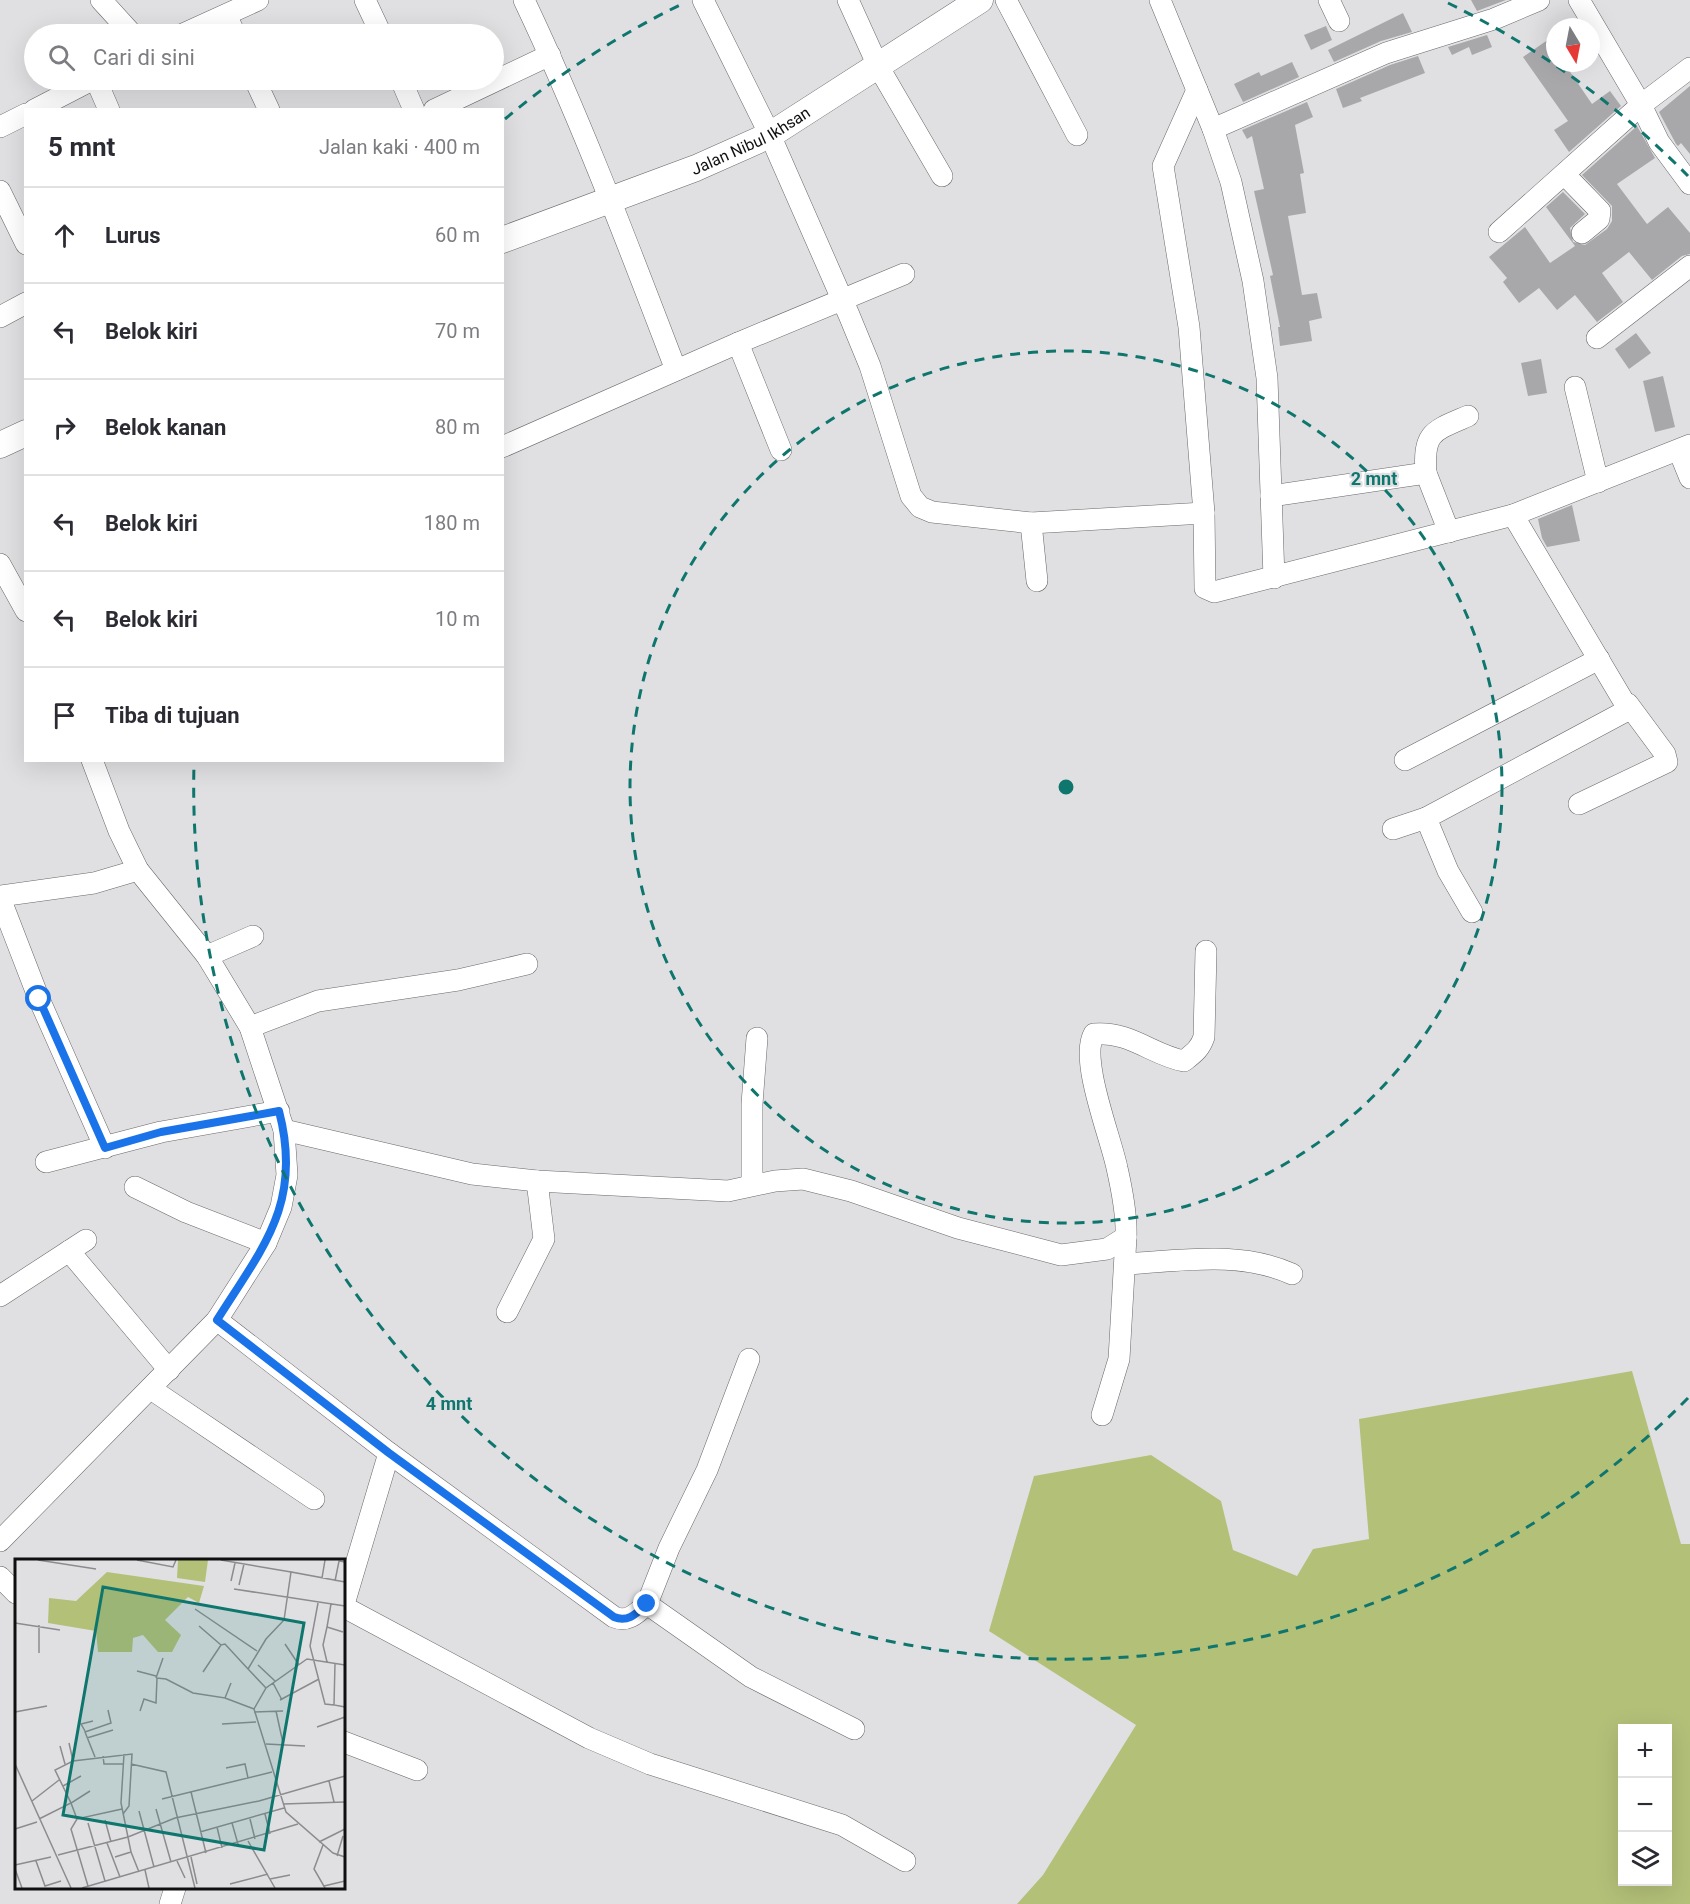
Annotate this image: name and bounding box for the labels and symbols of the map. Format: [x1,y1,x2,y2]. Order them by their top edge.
north arrow [1546,18,1600,72]
street label: Jalan Nibul Ikhsan [689,102,813,178]
text: 2 mnt [1351,468,1397,489]
centre of rings [1056,777,1076,797]
route start [25,985,51,1011]
text: 4 mnt [426,1393,472,1414]
inset map [15,1559,345,1889]
route end [633,1590,659,1616]

